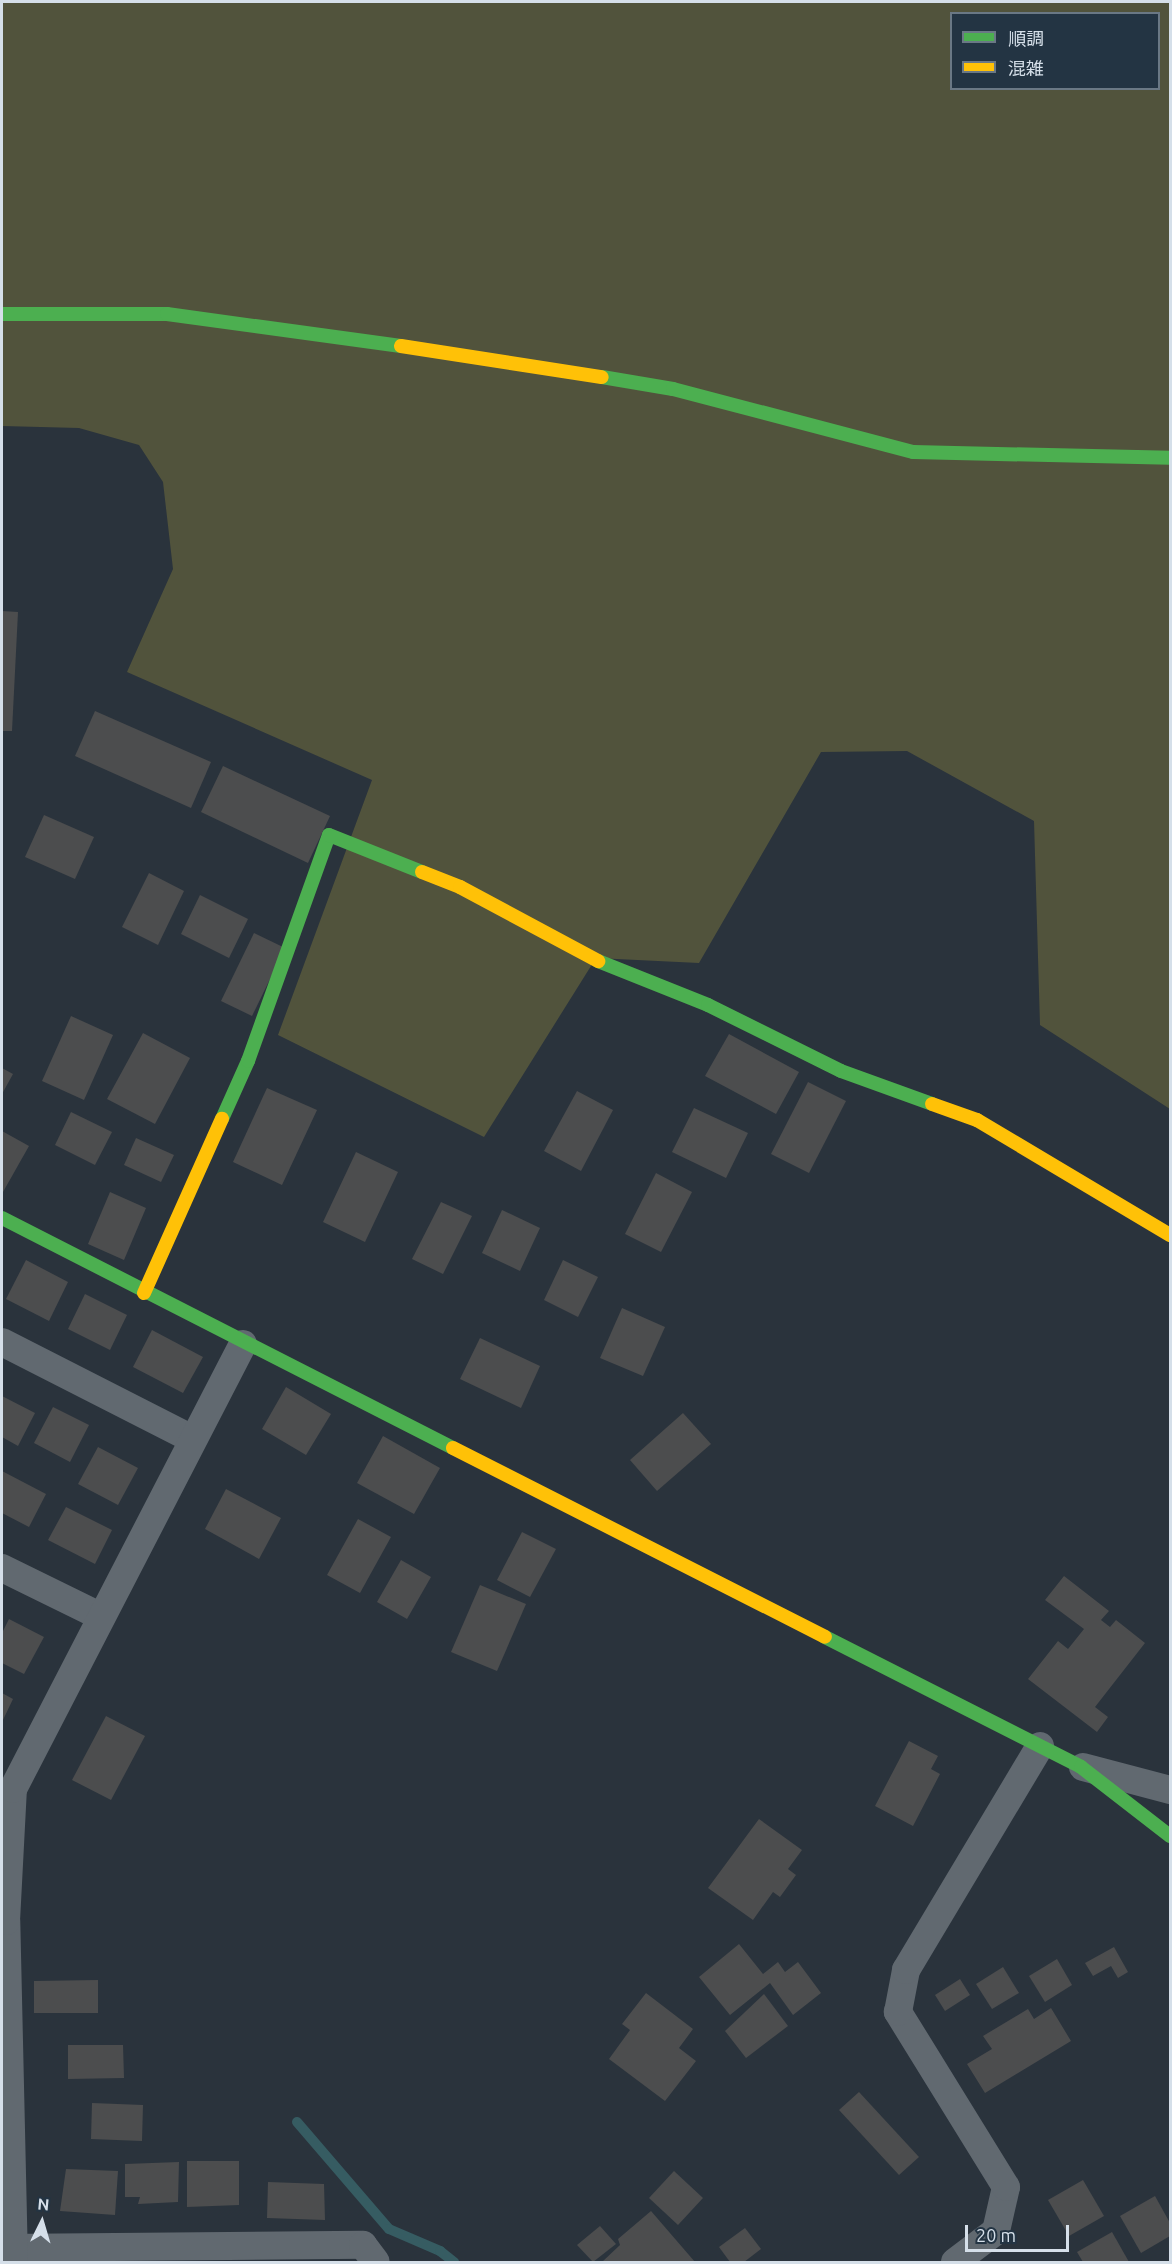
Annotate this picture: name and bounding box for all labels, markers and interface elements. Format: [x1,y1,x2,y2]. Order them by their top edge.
legend [950,12,1160,90]
text: 順調 [1008,28,1044,48]
text: 混雑 [1008,58,1044,78]
north arrow [12,2192,72,2252]
text: N [37,2195,50,2214]
scale bar [968,2213,1072,2251]
text: 20 m [976,2225,1016,2245]

